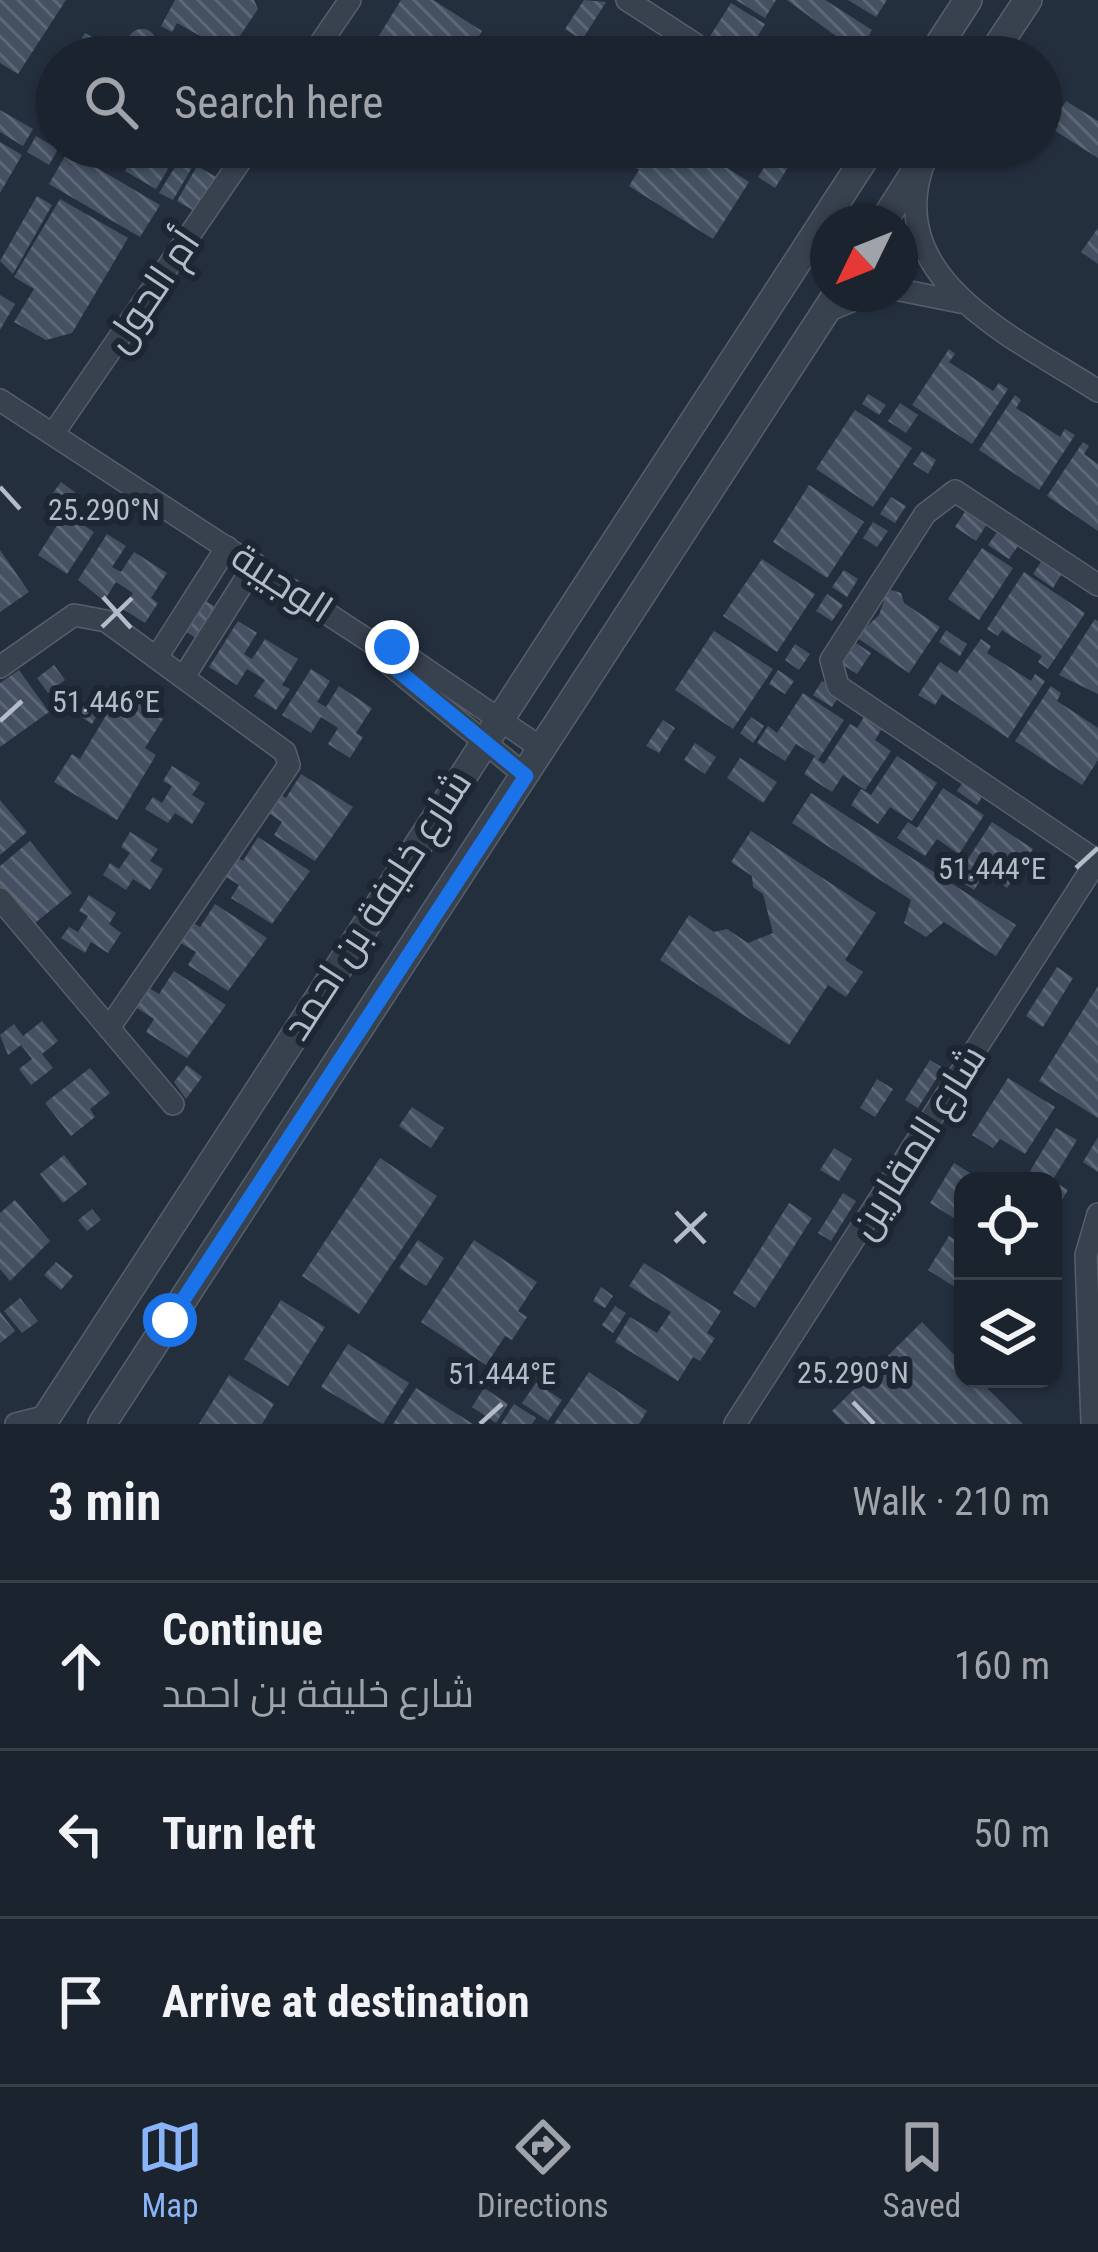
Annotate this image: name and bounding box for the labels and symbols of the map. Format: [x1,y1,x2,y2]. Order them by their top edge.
north arrow [810,204,918,312]
street label: أم الحول [93,220,212,362]
text: 25.290°N [48,492,160,527]
street label: الوجيبة [223,534,341,632]
route end [365,620,419,674]
text: 51.446°E [52,684,160,719]
street label: شارع خليفة بن احمد [273,762,484,1050]
text: 51.444°E [938,851,1046,886]
street label: شارع المقارين [840,1037,998,1249]
route start [143,1293,197,1347]
text: 25.290°N [797,1355,909,1390]
text: 51.444°E [448,1356,556,1391]

